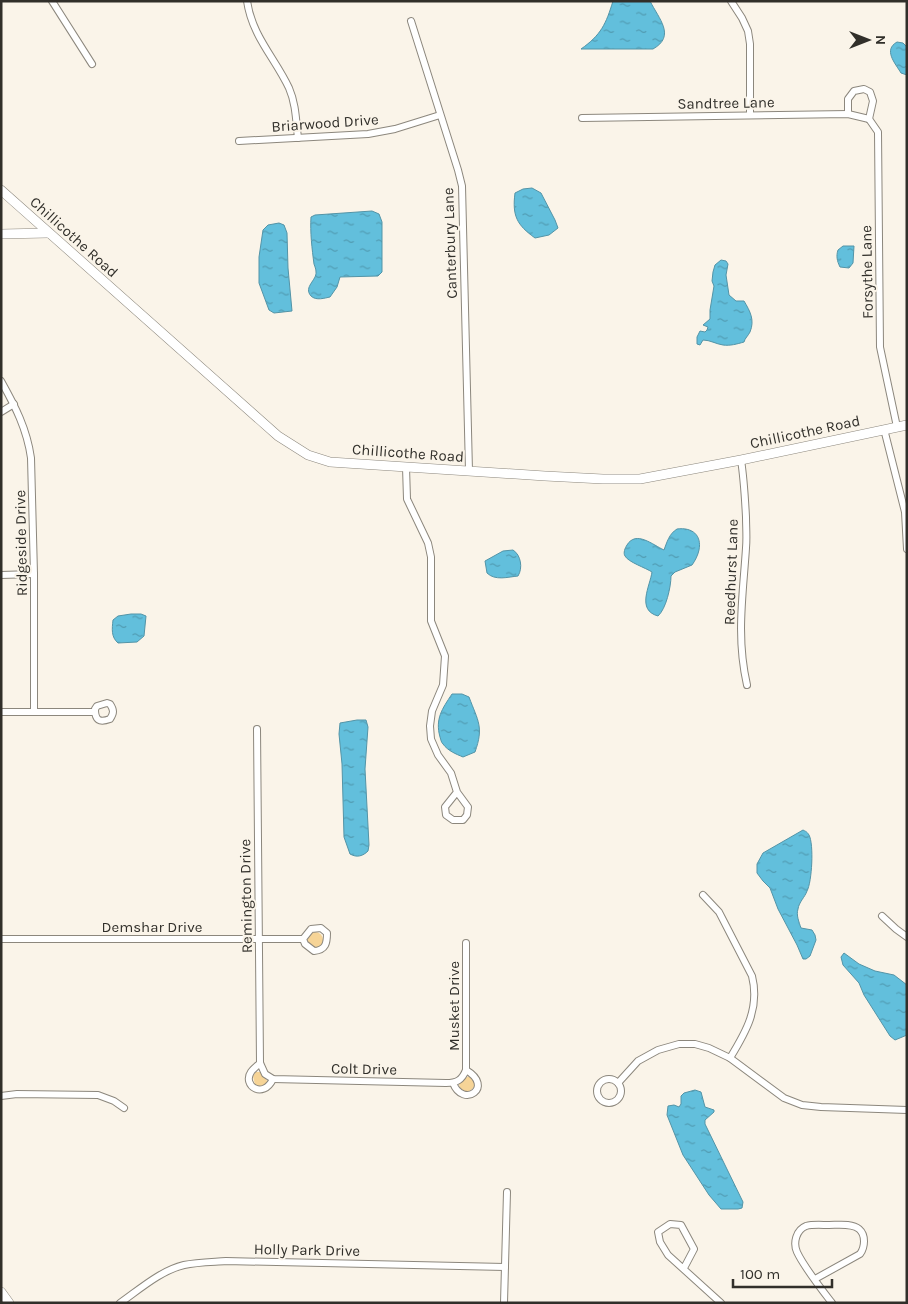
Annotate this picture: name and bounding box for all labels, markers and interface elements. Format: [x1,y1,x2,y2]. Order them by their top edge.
north arrow [843,15,893,65]
text: N [872,35,889,45]
street label: Sandtree Lane [677,93,775,113]
street label: Briarwood Drive [271,110,379,136]
street label: Canterbury Lane [439,187,461,299]
street label: Chillicothe Road [26,193,122,281]
street label: Forsythe Lane [857,225,877,319]
street label: Chillicothe Road [748,412,862,452]
street label: Chillicothe Road [352,440,464,466]
street label: Ridgeside Drive [11,490,31,596]
street label: Reedhurst Lane [720,519,742,625]
street label: Remington Drive [236,839,256,953]
street label: Demshar Drive [102,918,202,936]
street label: Musket Drive [445,961,463,1051]
street label: Colt Drive [331,1059,397,1079]
street label: Holly Park Drive [254,1240,360,1260]
scale bar [733,1256,832,1288]
text: 100 m [740,1265,780,1283]

